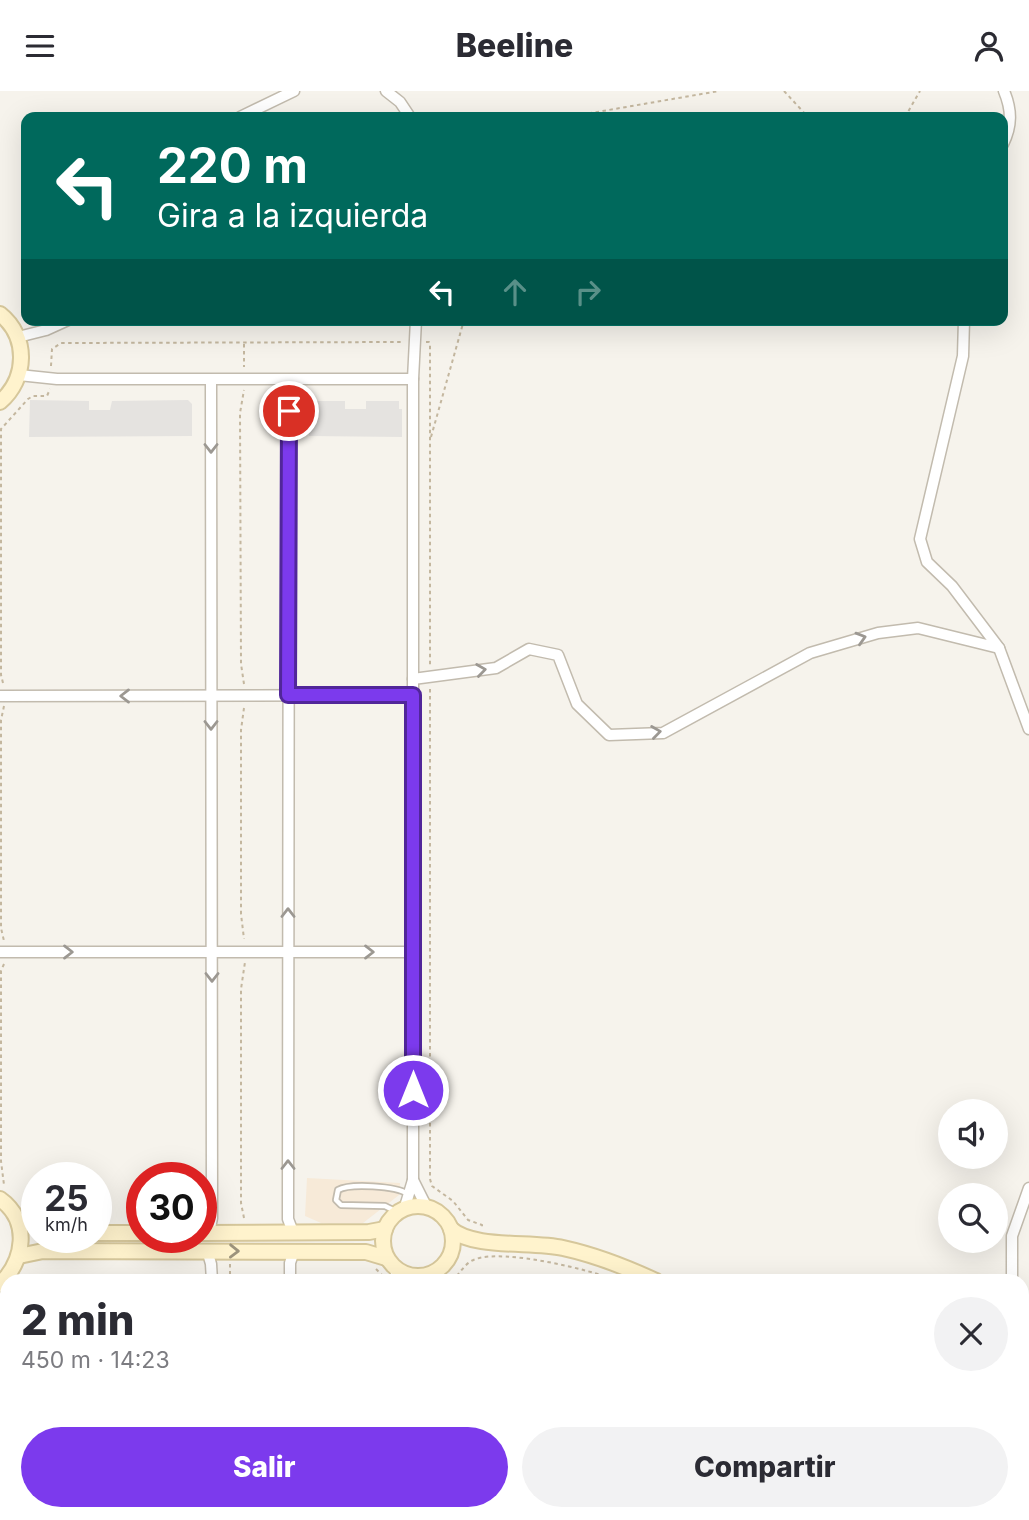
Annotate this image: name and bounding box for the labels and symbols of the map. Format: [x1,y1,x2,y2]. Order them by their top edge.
pin [259,381,319,441]
one-way arrow [203,444,219,454]
one-way arrow [855,632,867,646]
one-way arrow [475,663,486,678]
one-way arrow [119,688,129,704]
one-way arrow [203,720,219,731]
one-way arrow [650,725,662,740]
one-way arrow [280,907,296,918]
one-way arrow [63,944,74,960]
one-way arrow [364,944,375,960]
one-way arrow [204,972,220,983]
position arrow [376,1053,450,1127]
one-way arrow [280,1159,296,1170]
speed limit sign: 30 [126,1162,217,1253]
one-way arrow [229,1243,240,1258]

